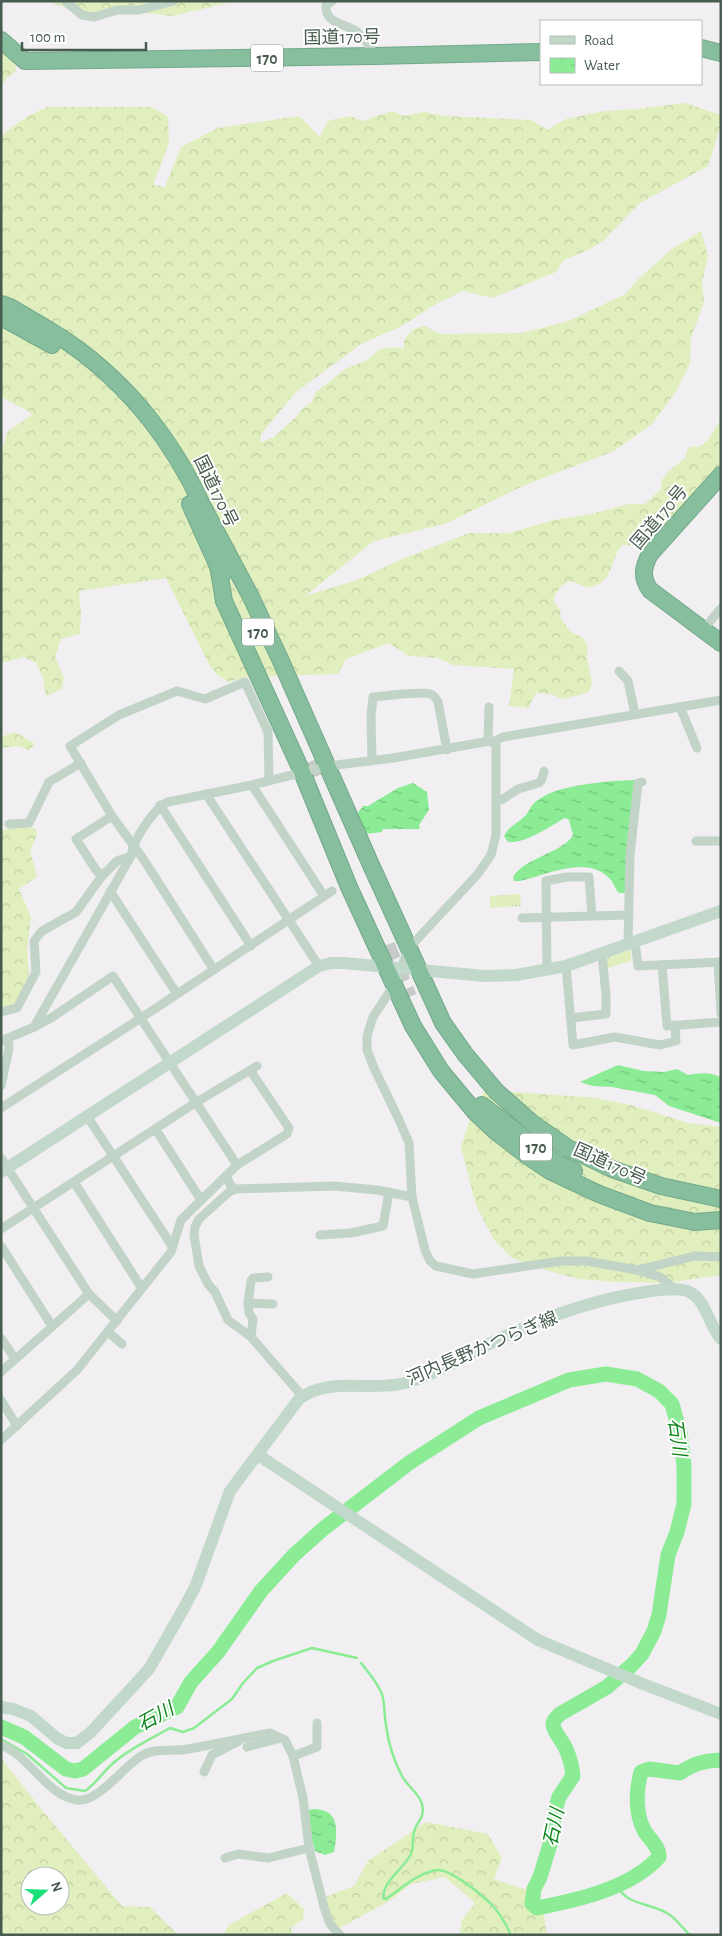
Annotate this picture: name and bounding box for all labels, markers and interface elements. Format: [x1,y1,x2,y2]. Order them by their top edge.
scale bar [22,20,146,52]
legend [540,20,702,85]
street label: 国道170号 [303,26,381,48]
text: 100 m [30,30,65,45]
text: Road [584,33,614,48]
road number: 170 [251,44,283,72]
text: Water [584,58,620,73]
street label: 国道170号 [190,452,242,530]
street label: 国道170号 [627,481,691,553]
road number: 170 [242,618,274,646]
road number: 170 [520,1134,552,1160]
street label: 国道170号 [571,1139,649,1189]
street label: 河内長野かつらぎ線 [404,1307,560,1389]
water label: 石川 [664,1417,689,1459]
water label: 石川 [134,1699,179,1735]
water label: 石川 [541,1805,568,1848]
north arrow [20,1866,70,1916]
text: N [48,1880,65,1894]

